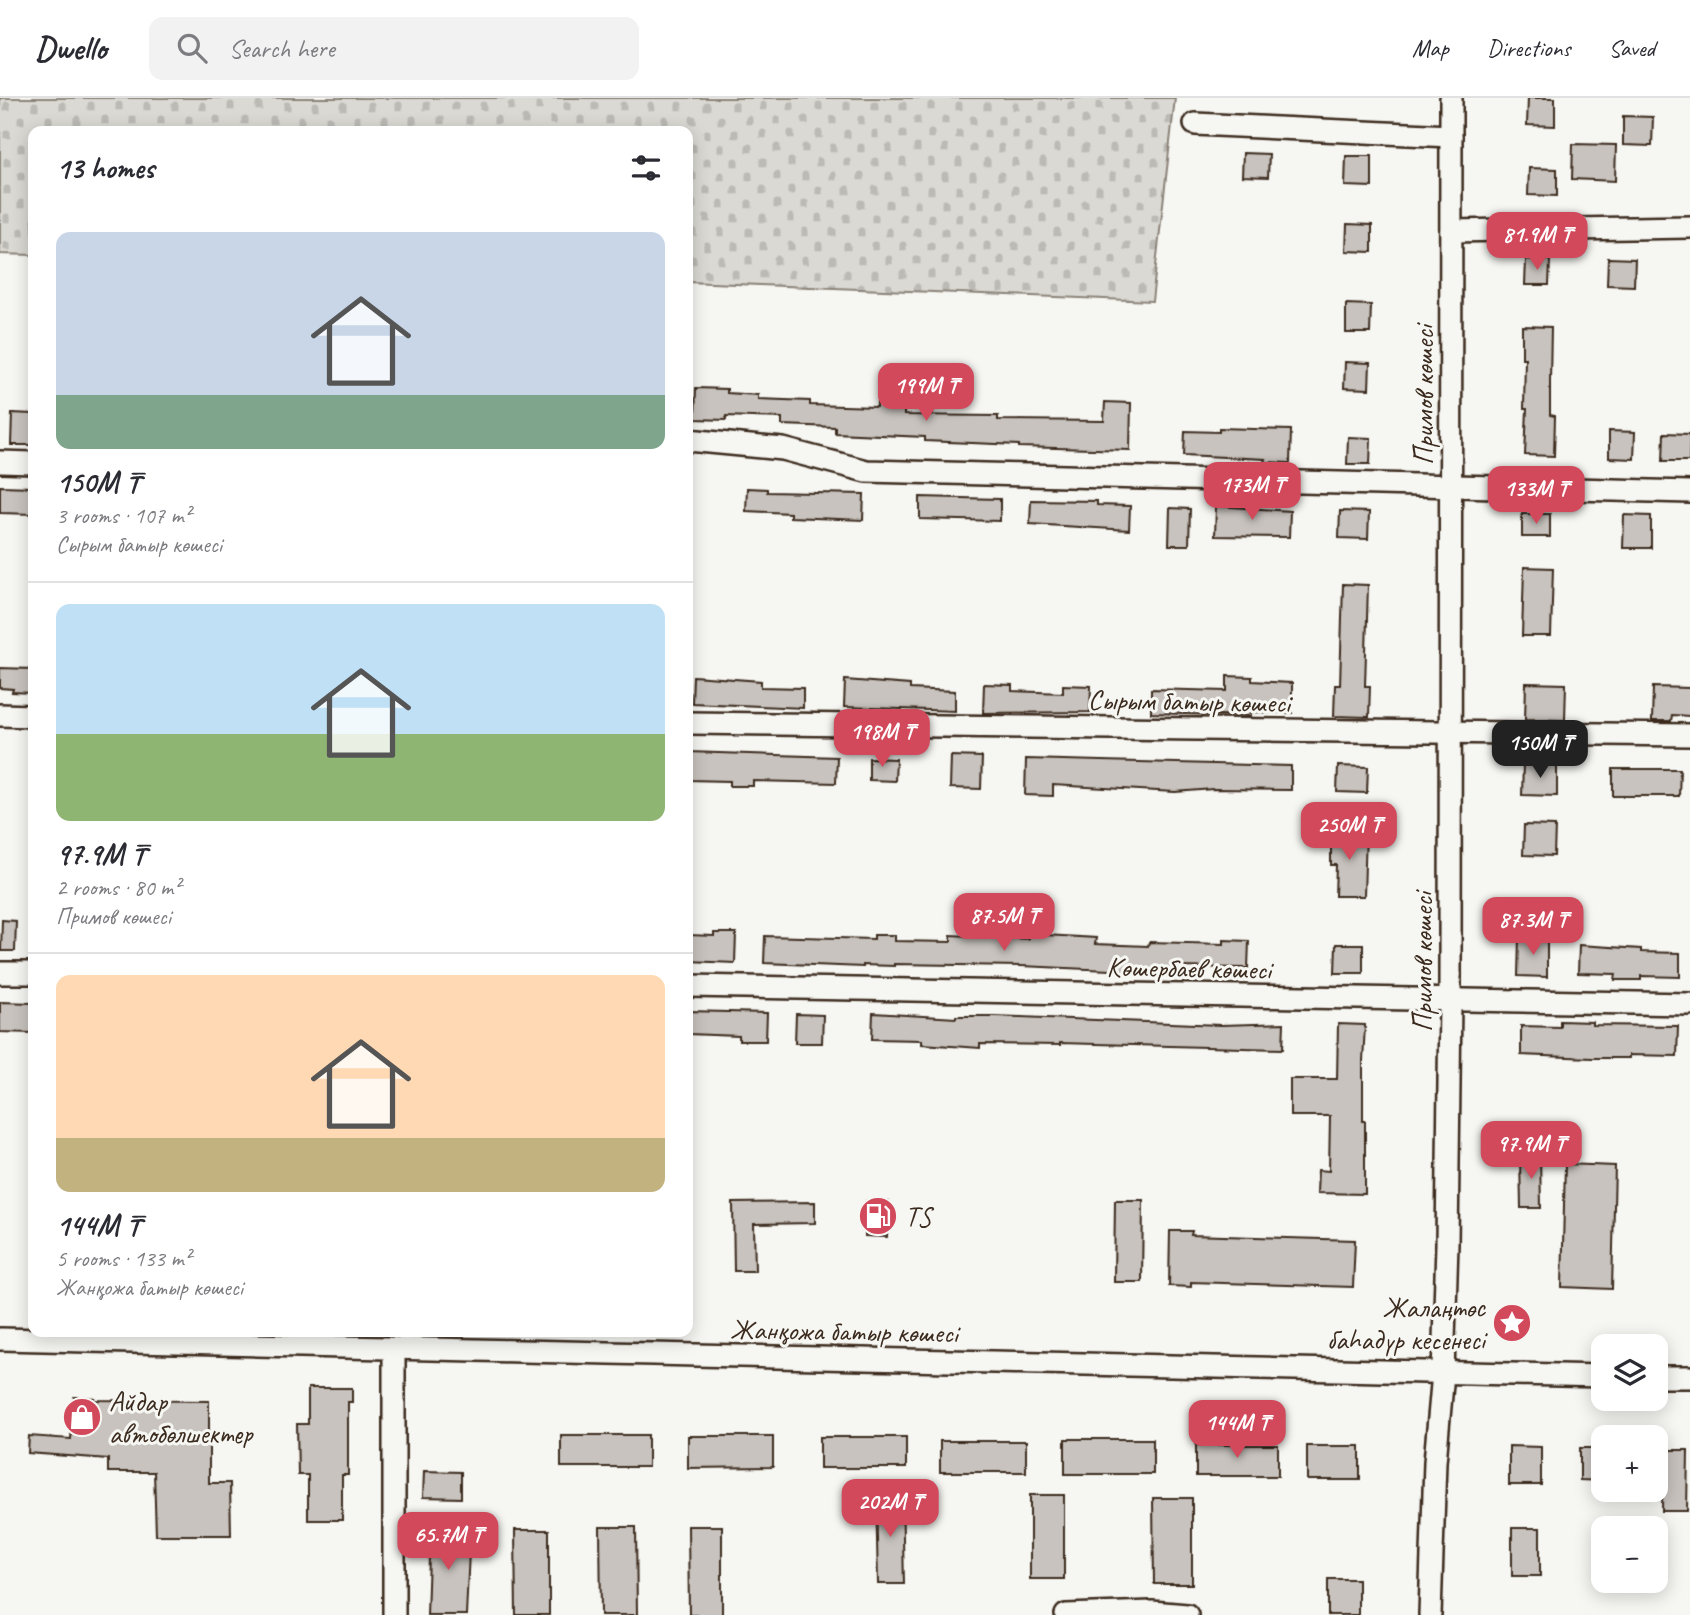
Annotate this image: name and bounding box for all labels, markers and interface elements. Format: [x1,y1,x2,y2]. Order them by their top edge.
search box [149,17,639,80]
text: Dwello [35,27,107,69]
icon: search [173,29,211,67]
text: Search here [229,32,335,65]
text: Map [1412,33,1449,63]
text: Directions [1487,33,1570,63]
text: Saved [1608,33,1655,63]
text: 13 homes [56,149,154,187]
icon: filters [627,149,665,187]
pin: 81.9M ₸ [1472,212,1602,272]
text: 81.9M ₸ [1503,220,1571,249]
icon: home [298,278,424,404]
street label: Примов көшесі [1406,321,1441,465]
pin: 199M ₸ [869,364,983,423]
text: 199M ₸ [894,371,958,400]
pin: 173M ₸ [1195,462,1309,522]
text: 150M ₸ [56,463,140,501]
pin: 133M ₸ [1479,466,1593,526]
text: 173M ₸ [1220,470,1284,499]
text: 133M ₸ [1504,474,1568,503]
text: 3 rooms · 107 m² [56,501,191,530]
text: Сырым батыр көшесі [56,530,222,559]
icon: home [298,650,424,776]
street label: Сырым батыр көшесі [1088,682,1294,720]
pin: 198M ₸ [825,710,939,769]
text: 198M ₸ [850,717,914,746]
pin: 150M ₸ [1483,720,1597,780]
text: 150M ₸ [1508,728,1572,757]
pin: 250M ₸ [1292,802,1406,862]
text: 250M ₸ [1317,810,1381,839]
text: 97.9M ₸ [56,835,145,873]
text: 2 rooms · 80 m² [56,873,180,902]
street label: Примов көшесі [1405,888,1440,1032]
pin: 87.5M ₸ [939,894,1069,953]
pin: 87.3M ₸ [1468,898,1598,957]
text: 87.5M ₸ [970,901,1038,930]
text: Примов көшесі [56,902,171,931]
text: 87.3M ₸ [1498,905,1568,934]
street label: Көшербаев көшесі [1106,949,1275,987]
icon: home [298,1021,424,1147]
pin: 97.9M ₸ [1466,1122,1596,1181]
text: 97.9M ₸ [1497,1129,1565,1158]
fuel station icon: TS [857,1195,899,1237]
place label: TS [905,1199,935,1234]
text: 144M ₸ [56,1206,140,1244]
text: 5 rooms · 133 m² [56,1244,191,1273]
text: Жанқожа батыр көшесі [56,1273,243,1302]
place label: Жалаңтөс баһадүр кесенесі [1327,1290,1489,1357]
place icon: Жалаңтөс баһадүр кесенесі [1491,1302,1533,1344]
street label: Жанқожа батыр көшесі [730,1312,962,1351]
map controls [1591,1334,1668,1593]
button: layers [1591,1334,1668,1411]
place label: Айдар автобөлшектер [109,1384,254,1451]
shop icon: Айдар автобөлшектер [61,1396,103,1438]
pin: 144M ₸ [1180,1400,1294,1460]
text: 144M ₸ [1205,1408,1269,1437]
button: + [1591,1425,1668,1502]
pin: 202M ₸ [833,1480,947,1539]
text: 202M ₸ [858,1487,922,1516]
pin: 65.7M ₸ [383,1512,513,1572]
button: − [1591,1516,1668,1593]
text: 65.7M ₸ [413,1520,483,1549]

